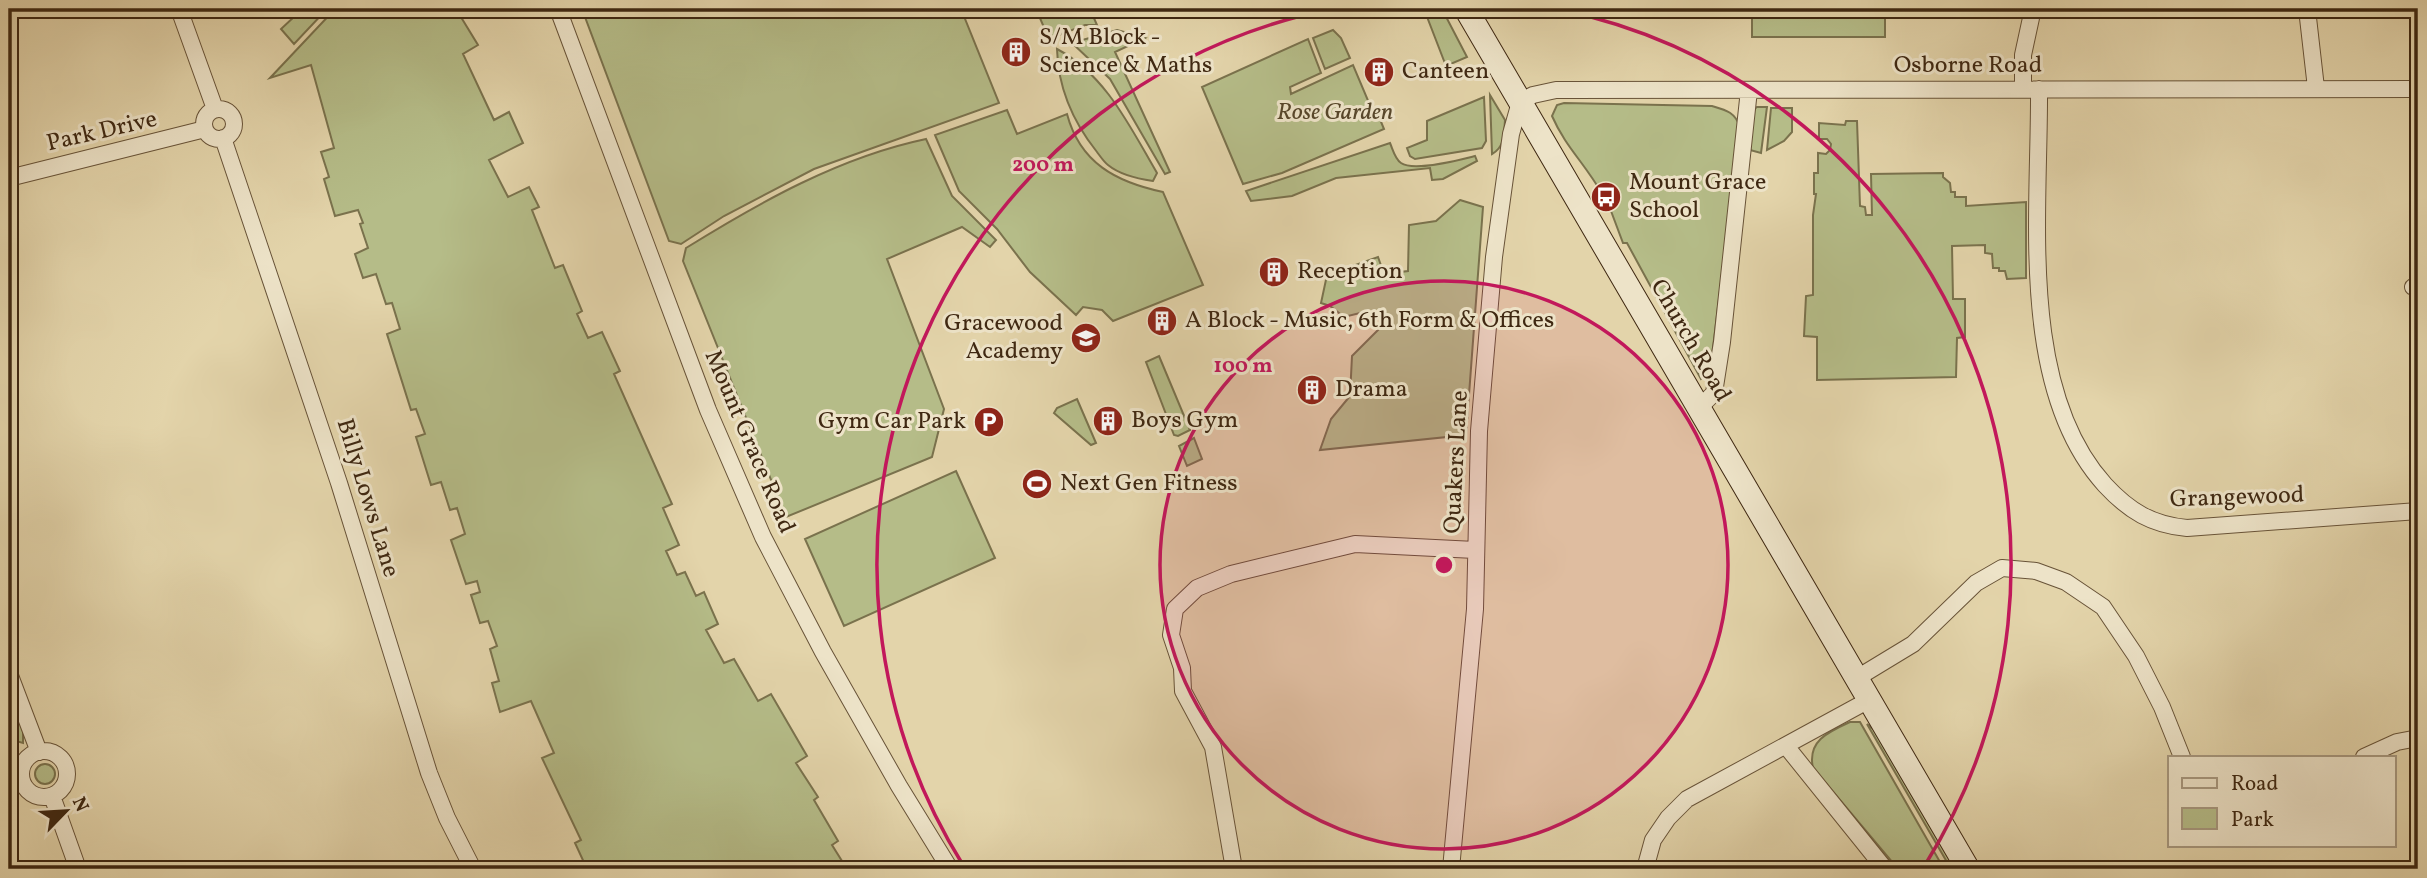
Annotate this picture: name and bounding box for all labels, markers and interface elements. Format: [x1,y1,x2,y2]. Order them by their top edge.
place label: S/M Block - Science & Maths [1039,21,1212,83]
building icon: S/M Block - Science & Maths [999,35,1033,69]
street label: Osborne Road [1894,49,2042,83]
building icon: Canteen [1362,55,1396,89]
place label: Canteen [1402,55,1489,89]
park label: Rose Garden [1277,96,1393,130]
street label: Park Drive [43,103,161,161]
text: 200 m [1012,151,1074,180]
place label: Mount Grace School [1629,166,1766,228]
bus stop icon: Mount Grace School [1589,180,1623,214]
building icon: Reception [1257,255,1291,289]
place label: Reception [1297,255,1403,289]
street label: Church Road [1641,273,1739,409]
building icon: A Block - Music, 6th Form & Offices [1145,304,1179,338]
place label: A Block - Music, 6th Form & Offices [1185,304,1554,338]
place label: Gracewood Academy [944,307,1063,369]
school or university icon: Gracewood Academy [1069,321,1103,355]
street label: Mount Grace Road [695,345,803,539]
text: 100 m [1213,352,1273,381]
building icon: Drama [1295,373,1329,407]
place label: Drama [1335,373,1408,407]
street label: Quakers Lane [1436,390,1478,534]
building icon: Boys Gym [1091,404,1125,438]
place label: Boys Gym [1131,404,1238,438]
place label: Gym Car Park [818,405,966,439]
parking icon: Gym Car Park [972,405,1006,439]
street label: Billy Lows Lane [327,414,407,582]
sports icon: Next Gen Fitness [1020,467,1054,501]
place label: Next Gen Fitness [1060,467,1238,501]
street label: Grangewood [2169,479,2305,517]
centre of rings [1432,553,1456,577]
legend [2168,756,2396,846]
text: Road [2231,770,2278,799]
north arrow [32,776,102,846]
text: N [65,793,94,817]
text: Park [2231,806,2274,835]

